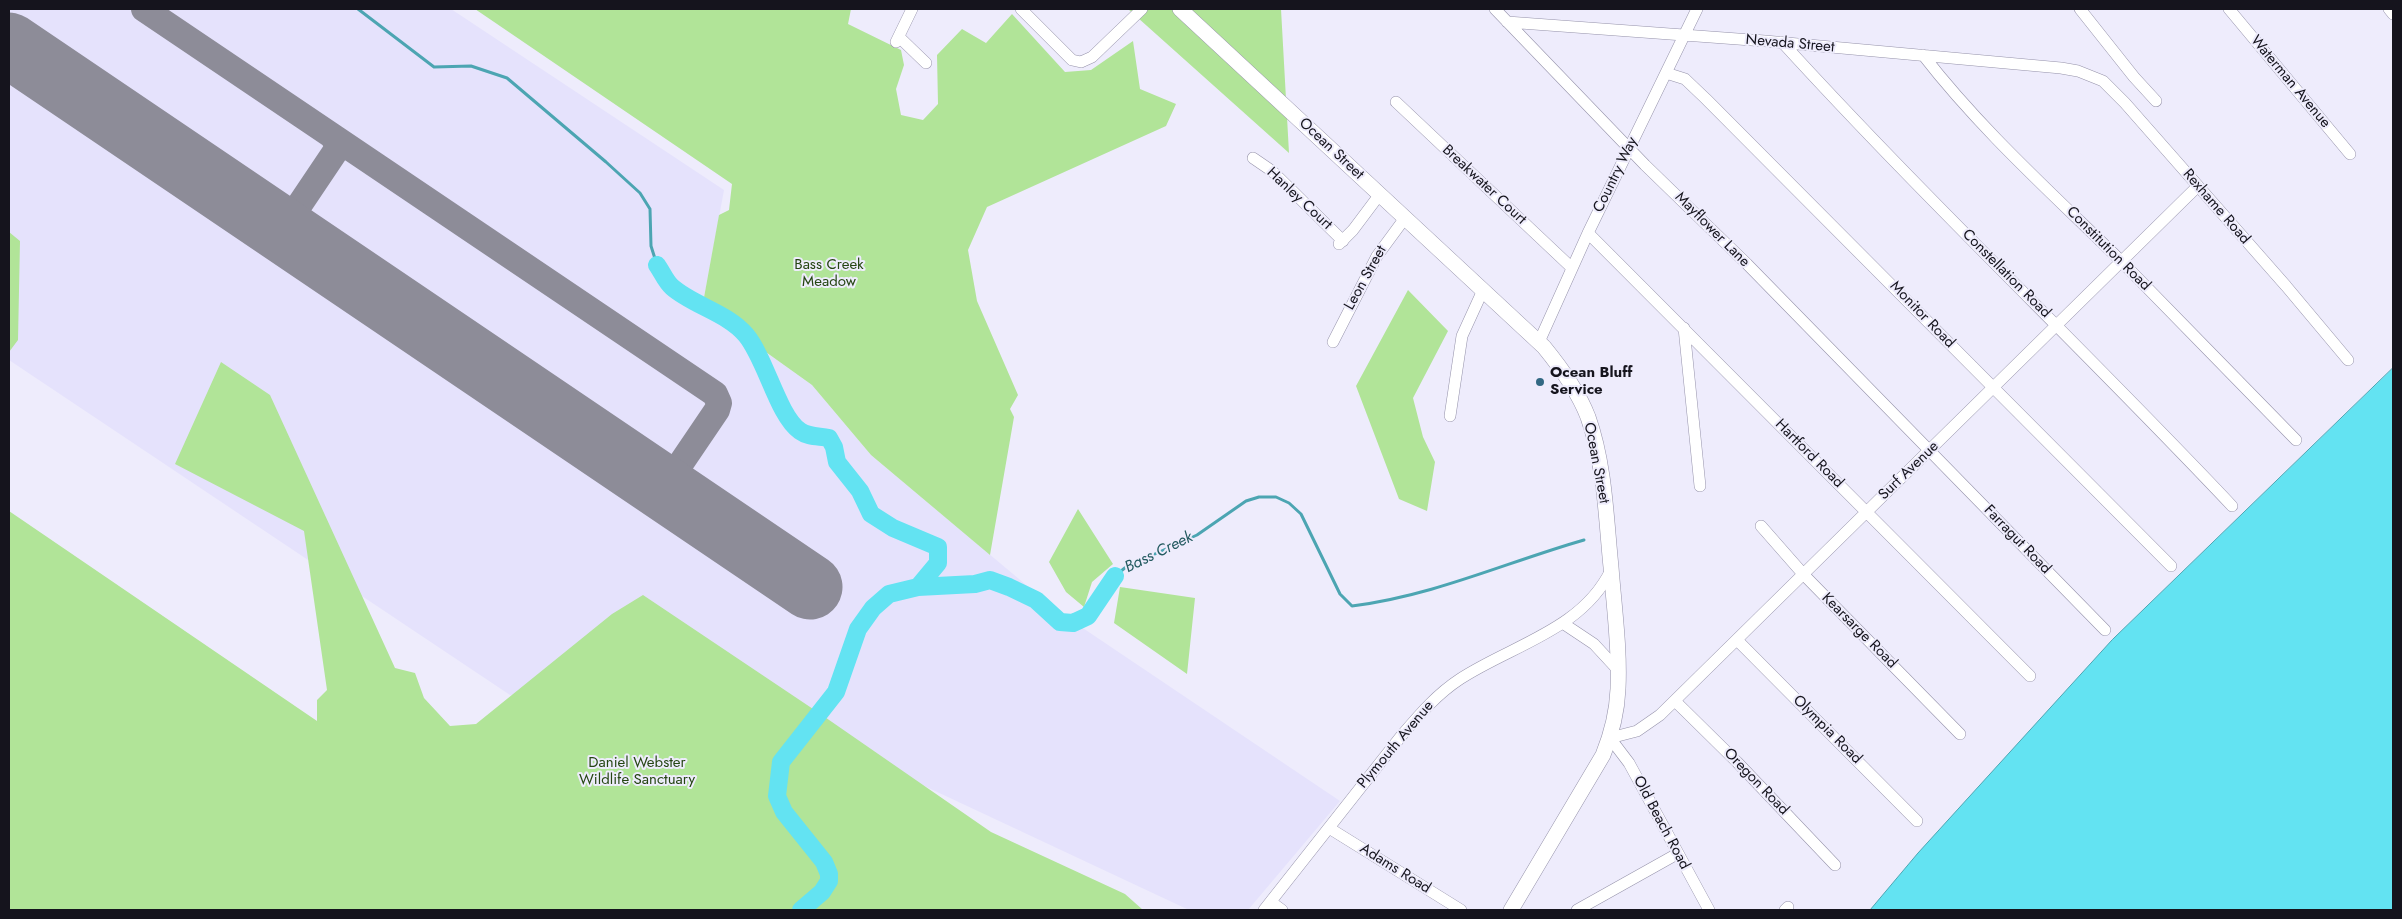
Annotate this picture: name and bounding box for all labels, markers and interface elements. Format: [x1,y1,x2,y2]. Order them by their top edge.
street label: Nevada Street [1745,31,1835,57]
street label: Waterman Avenue [2246,32,2334,132]
street label: Ocean Street [1295,114,1367,184]
street label: Country Way [1590,134,1642,216]
street label: Breakwater Court [1438,141,1530,229]
street label: Hanley Court [1263,164,1335,234]
street label: Rexhame Road [2179,166,2253,248]
street label: Mayflower Lane [1671,189,1753,271]
street label: Constitution Road [2062,203,2154,295]
street label: Constellation Road [1958,226,2054,322]
street label: Leon Street [1341,243,1391,313]
park label: Bass Creek Meadow [794,256,864,291]
street label: Monitor Road [1886,278,1958,352]
place label: Ocean Bluff Service [1550,364,1632,399]
marker: Ocean Bluff Service [1534,376,1546,388]
street label: Hartford Road [1771,416,1847,492]
street label: Ocean Street [1579,421,1613,505]
street label: Surf Avenue [1875,438,1943,504]
street label: Farragut Road [1980,502,2054,578]
water label: Bass Creek [1122,528,1196,578]
street label: Kearsarge Road [1817,589,1901,673]
street label: Olympia Road [1789,692,1865,768]
street label: Plymouth Avenue [1354,698,1438,792]
street label: Oregon Road [1720,745,1792,819]
park label: Daniel Webster Wildlife Sanctuary [579,754,695,789]
street label: Old Beach Road [1629,773,1693,873]
street label: Adams Road [1356,840,1434,898]

